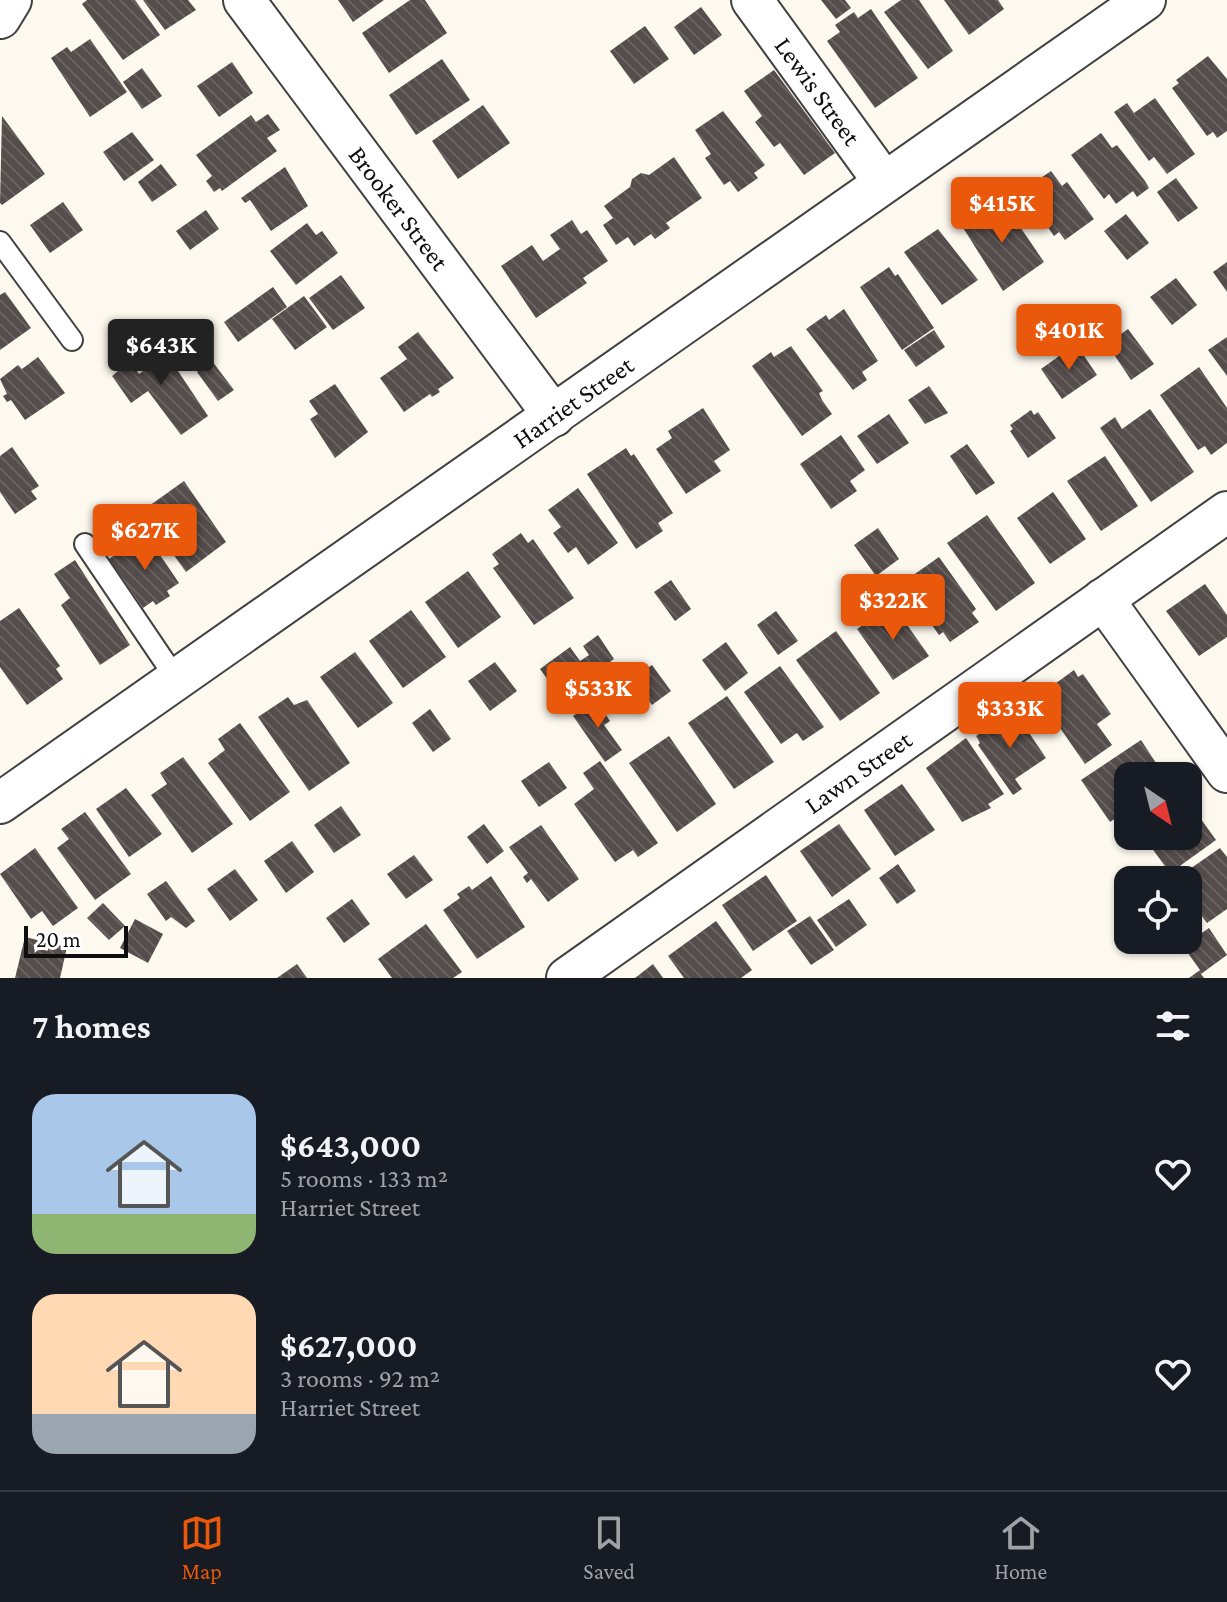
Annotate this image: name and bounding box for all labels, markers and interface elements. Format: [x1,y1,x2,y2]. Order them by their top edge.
street label: Lewis Street [769,32,867,151]
street label: Brooker Street [343,141,455,276]
pin: $415K [946,177,1058,245]
text: $415K [969,188,1035,217]
pin: $401K [1013,304,1125,372]
text: $401K [1034,315,1104,344]
pin: $643K [105,319,217,387]
text: $643K [126,330,196,359]
street label: Harriet Street [508,350,639,455]
pin: $627K [89,504,201,572]
text: $627K [111,515,179,544]
pin: $322K [837,574,949,642]
text: $322K [859,585,927,614]
pin: $533K [542,662,654,730]
text: $533K [565,673,632,702]
pin: $333K [954,682,1066,750]
text: $333K [976,693,1044,722]
street label: Lawn Street [799,725,918,820]
north arrow [1114,762,1202,850]
map controls [1114,762,1202,954]
button: locate [1114,866,1202,954]
scale bar [24,922,128,958]
text: 20 m [36,927,81,952]
icon: filters [1151,1004,1195,1048]
text: 7 homes [32,1008,151,1045]
icon: home [96,1126,192,1222]
text: $643,000 [280,1127,421,1164]
icon: heart [1151,1152,1195,1196]
text: 5 rooms · 133 m² [280,1164,448,1193]
text: Harriet Street [280,1193,420,1222]
icon: home [96,1326,192,1422]
text: $627,000 [280,1327,417,1364]
icon: heart [1151,1352,1195,1396]
text: 3 rooms · 92 m² [280,1364,440,1393]
text: Harriet Street [280,1393,420,1422]
tab: Map [180,1511,224,1584]
tab: Saved [583,1511,635,1584]
tab: Home [995,1511,1047,1584]

